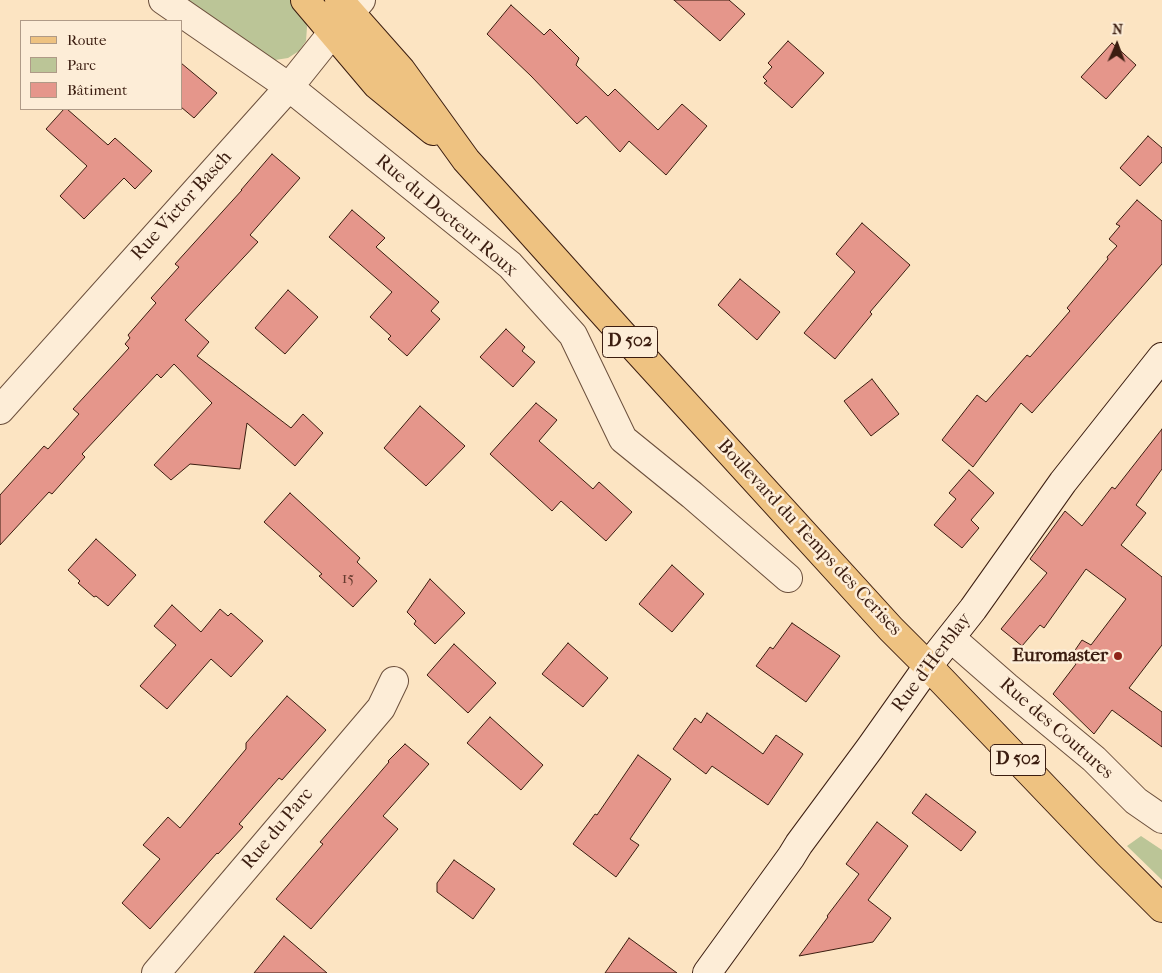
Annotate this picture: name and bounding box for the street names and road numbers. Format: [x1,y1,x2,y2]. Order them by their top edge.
street label: Rue Victor Basch [127,147,237,265]
street label: Rue du Docteur Roux [371,150,521,282]
road number: D 502 [602,327,658,358]
street label: Boulevard du Temps des Cerises [712,435,906,641]
street label: Rue d'Herblay [887,609,977,717]
street label: Rue des Coutures [994,673,1118,785]
road number: D 502 [990,744,1046,776]
street label: Rue du Parc [237,784,319,874]

